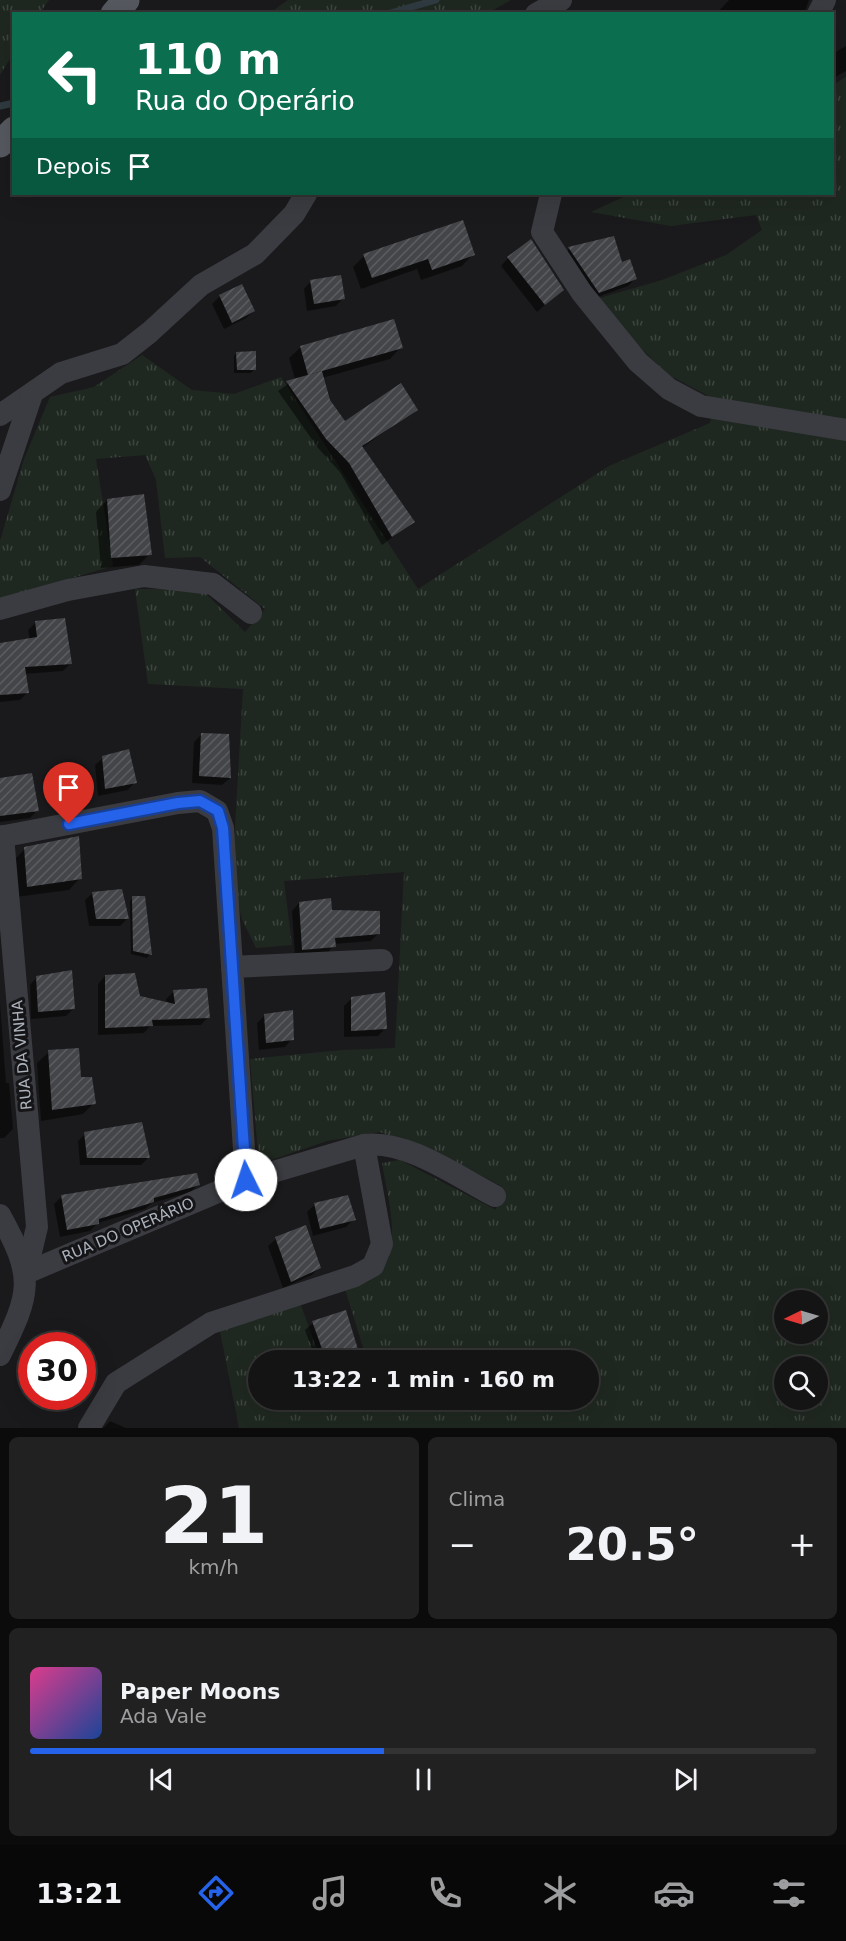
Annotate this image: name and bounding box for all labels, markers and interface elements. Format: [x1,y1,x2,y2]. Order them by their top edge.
text: 110 m [135,35,281,84]
icon: left [36,36,114,114]
text: Rua do Operário [135,85,355,116]
icon: arrive [123,150,156,183]
text: Depois [36,154,111,179]
pin [43,762,94,824]
icon: arrive [52,771,85,804]
street label: RUA DA VINHA [8,999,36,1111]
position arrow [214,1148,278,1212]
street label: RUA DO OPERÁRIO [59,1193,197,1266]
north arrow [774,1290,828,1344]
map controls [774,1290,828,1410]
speed limit sign: 30 [18,1332,96,1410]
button: search [774,1356,828,1410]
text: 13:22 · 1 min · 160 m [292,1367,555,1392]
text: 21 [159,1471,268,1561]
text: Clima [449,1487,505,1511]
text: 20.5° [565,1518,699,1571]
text: − [449,1525,476,1564]
text: + [788,1525,816,1564]
text: km/h [189,1555,239,1579]
text: Paper Moons [120,1679,280,1704]
text: Ada Vale [120,1704,207,1728]
icon: previous [145,1763,178,1796]
icon: pause [407,1763,440,1796]
icon: next [669,1763,702,1796]
icon: directions [195,1872,237,1914]
icon: music [309,1872,351,1914]
icon: phone [424,1872,466,1914]
icon: climate [539,1872,581,1914]
icon: car [653,1872,695,1914]
icon: filters [768,1872,810,1914]
text: 13:21 [36,1878,122,1909]

